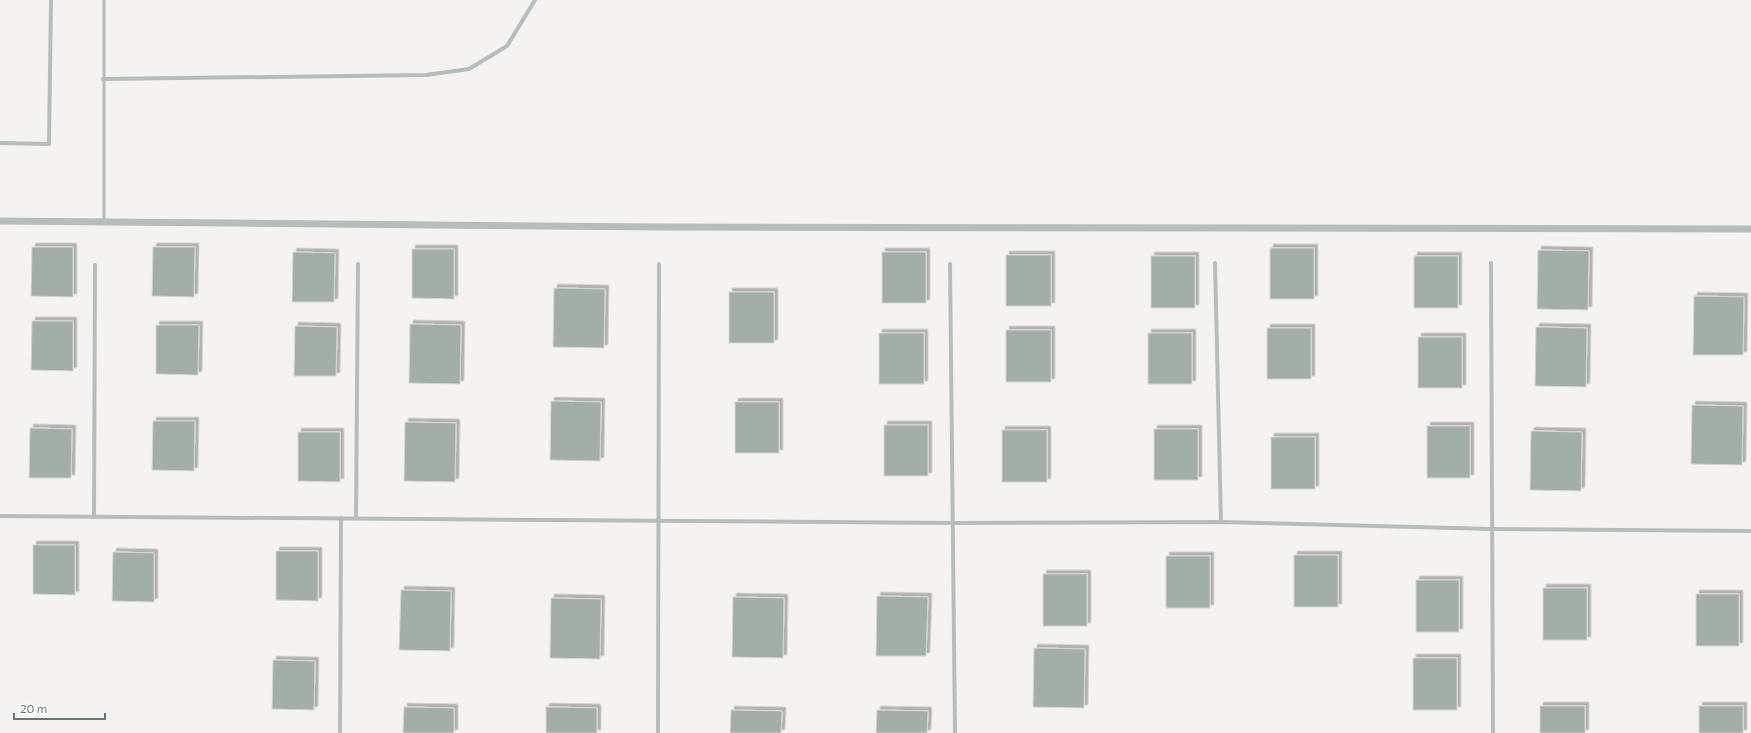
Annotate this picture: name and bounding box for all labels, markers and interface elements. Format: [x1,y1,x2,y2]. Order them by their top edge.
scale bar [14,695,105,721]
text: 20 m [20,701,47,715]

